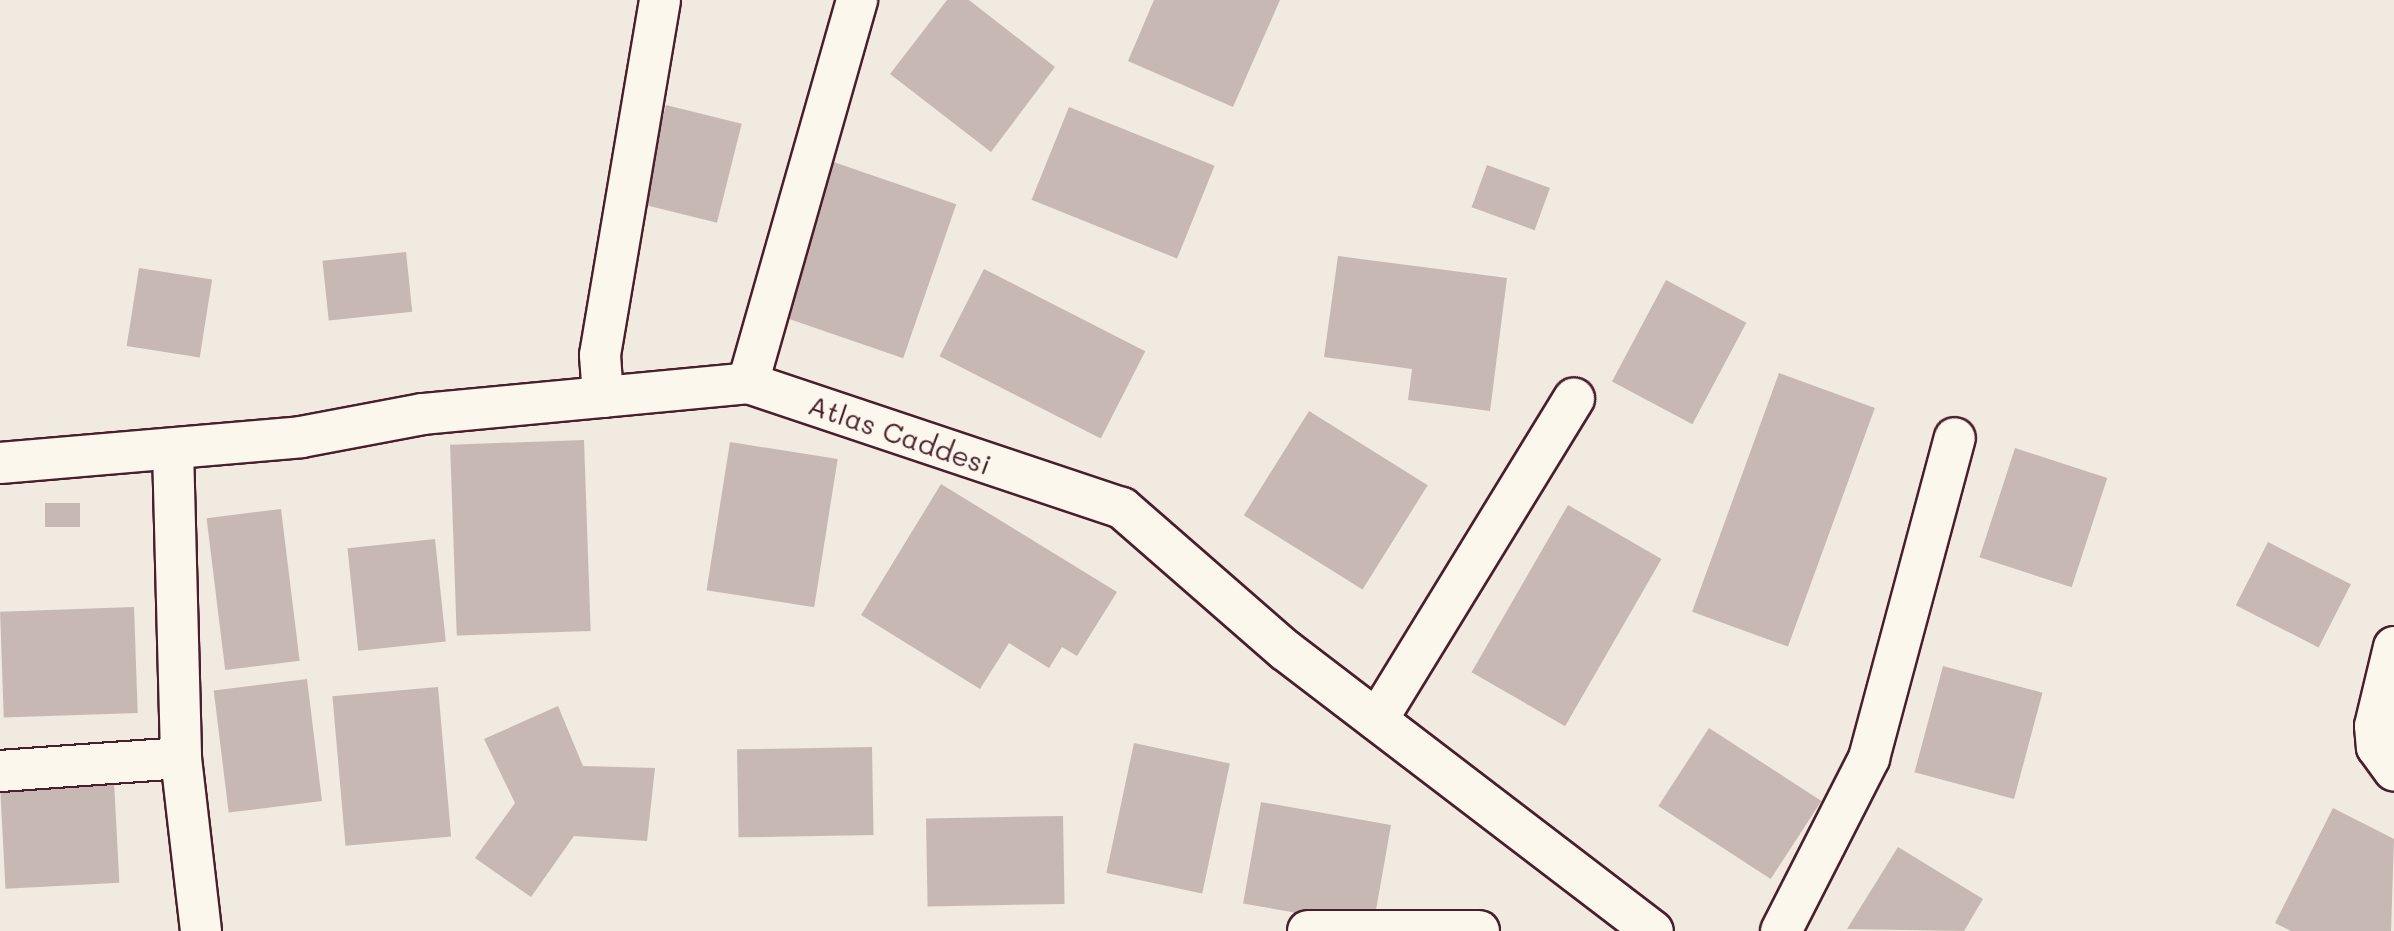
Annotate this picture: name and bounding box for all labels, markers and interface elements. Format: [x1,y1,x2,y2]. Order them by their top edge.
street label: Atlas Caddesi [804,387,996,481]

